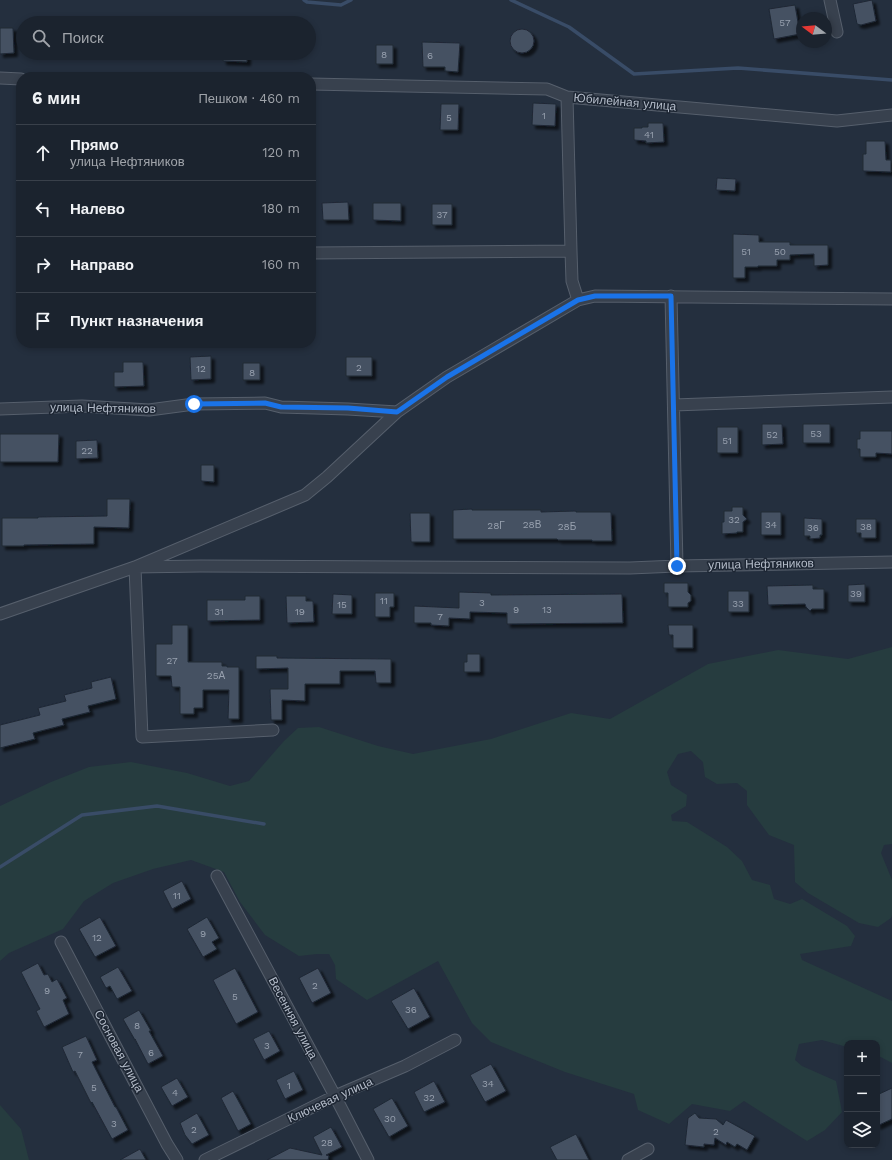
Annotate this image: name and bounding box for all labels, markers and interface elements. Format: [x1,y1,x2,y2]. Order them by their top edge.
north arrow [796,12,832,48]
search box [16,16,316,60]
house number: 57 [779,17,791,28]
icon: search [30,27,52,49]
text: Поиск [62,29,104,47]
house number: 8 [381,49,387,60]
house number: 6 [427,50,433,61]
text: 6 мин [32,88,81,108]
text: Пешком · 460 m [198,91,300,106]
street label: Юбилейная улица [573,91,677,113]
house number: 1 [542,110,546,121]
house number: 5 [446,112,452,123]
house number: 41 [644,129,654,140]
text: Прямо [70,136,119,154]
icon: ahead [32,142,54,164]
text: 120 m [262,145,300,160]
text: улица Нефтяников [70,154,185,169]
icon: left [32,198,54,220]
text: Налево [70,200,125,218]
text: 180 m [262,201,300,216]
house number: 37 [436,209,448,220]
house number: 51 [741,246,751,257]
house number: 50 [774,246,786,257]
icon: right [32,254,54,276]
text: Направо [70,256,134,274]
text: 160 m [262,257,300,272]
icon: arrive [32,310,54,332]
text: Пункт назначения [70,312,203,330]
house number: 2 [356,362,362,373]
house number: 12 [196,363,206,374]
house number: 8 [249,367,255,378]
route start [185,395,203,413]
street label: улица Нефтяников [50,400,156,416]
house number: 53 [810,428,822,439]
house number: 52 [766,429,778,440]
house number: 51 [722,435,732,446]
house number: 22 [81,445,93,456]
house number: 32 [728,514,740,525]
house number: 28В [523,519,542,530]
house number: 34 [765,519,777,530]
house number: 28Г [487,520,505,531]
house number: 28Б [558,521,577,532]
house number: 38 [860,521,872,532]
house number: 36 [807,522,819,533]
street label: улица Нефтяников [708,556,814,572]
route end [668,557,686,575]
house number: 39 [850,588,862,599]
house number: 11 [380,595,388,606]
house number: 3 [479,597,485,608]
house number: 33 [732,598,744,609]
house number: 15 [337,599,347,610]
house number: 9 [513,604,519,615]
house number: 13 [542,604,552,615]
house number: 31 [214,606,224,617]
house number: 19 [295,606,305,617]
house number: 7 [437,611,443,622]
house number: 27 [166,655,178,666]
house number: 25А [207,670,225,681]
house number: 11 [173,890,181,901]
house number: 9 [200,928,206,939]
house number: 12 [92,932,102,943]
street label: Весенняя улица [266,975,321,1062]
house number: 2 [312,980,318,991]
house number: 9 [44,985,50,996]
house number: 5 [232,991,238,1002]
house number: 36 [405,1004,417,1015]
street label: Сосновая улица [91,1007,147,1095]
house number: 8 [134,1020,140,1031]
house number: 3 [264,1040,270,1051]
map controls [844,1040,880,1148]
button: + [844,1040,880,1076]
house number: 6 [148,1047,154,1058]
house number: 7 [77,1049,83,1060]
street label: Ключевая улица [285,1074,375,1126]
button: − [844,1076,880,1112]
house number: 34 [482,1078,494,1089]
house number: 1 [287,1080,291,1091]
house number: 5 [91,1082,97,1093]
house number: 4 [172,1087,178,1098]
house number: 32 [423,1092,435,1103]
button: layers [844,1112,880,1148]
house number: 30 [384,1113,396,1124]
house number: 3 [111,1118,117,1129]
house number: 2 [191,1124,197,1135]
house number: 2 [713,1126,719,1137]
house number: 28 [321,1137,333,1148]

